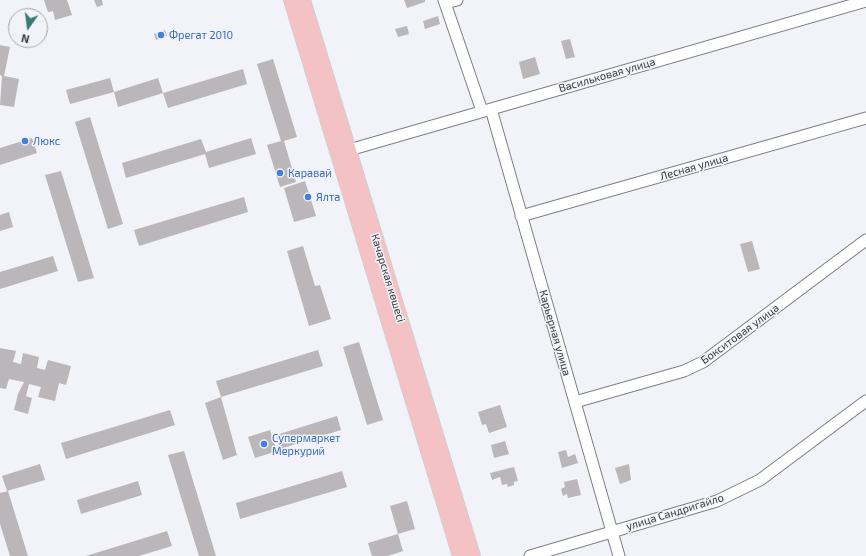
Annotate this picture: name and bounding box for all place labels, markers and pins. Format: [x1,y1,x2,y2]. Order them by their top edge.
place label: Фрегат 2010 [169,28,233,42]
marker: Фрегат 2010 [156,30,166,40]
place label: Люкс [33,134,60,148]
marker: Люкс [20,136,30,146]
place label: Каравай [288,166,332,180]
marker: Каравай [275,168,285,178]
place label: Ялта [316,190,340,204]
marker: Ялта [303,192,313,202]
place label: Супермаркет Меркурий [272,431,340,457]
marker: Супермаркет Меркурий [259,439,269,449]

